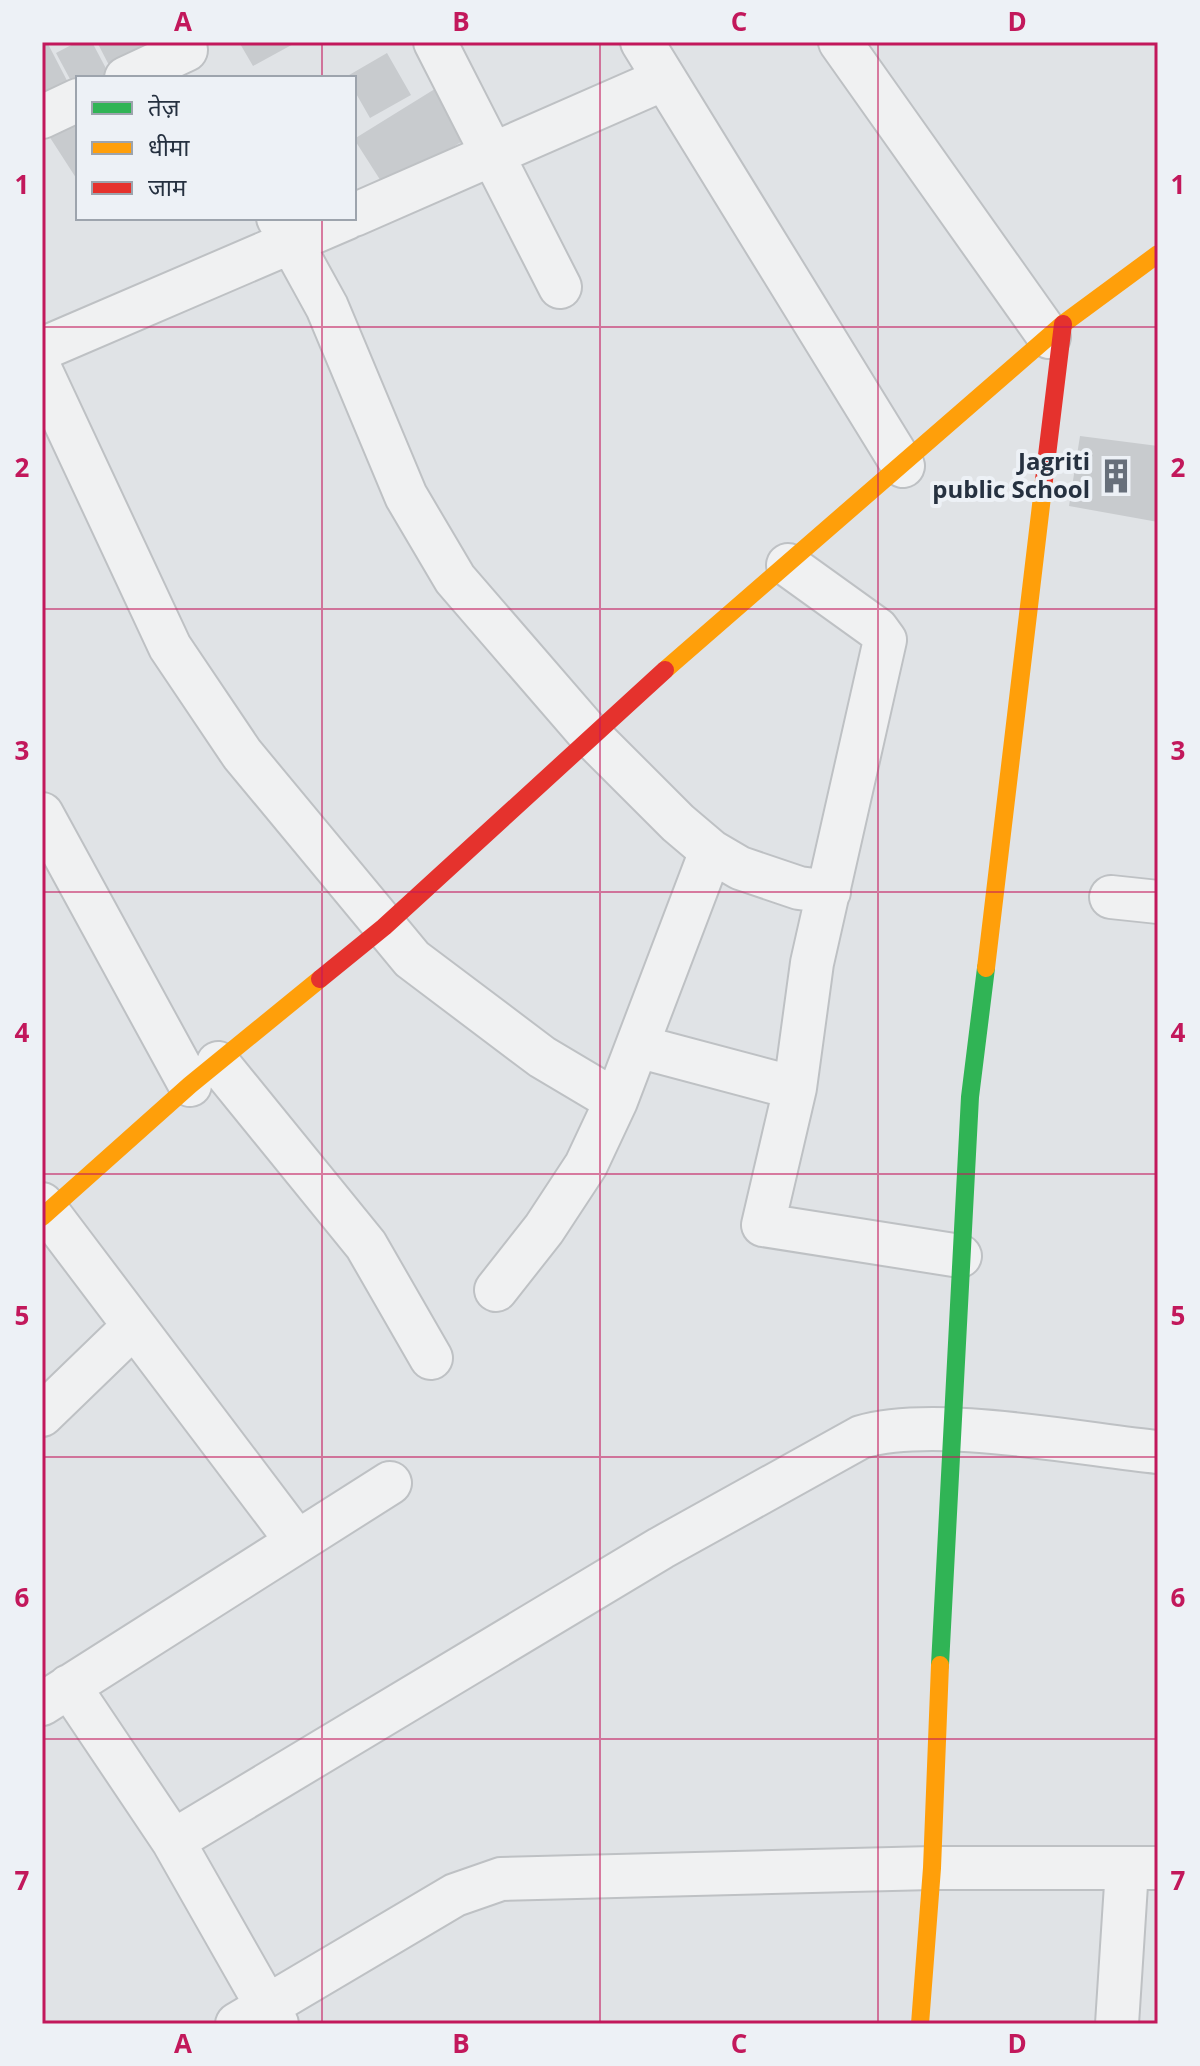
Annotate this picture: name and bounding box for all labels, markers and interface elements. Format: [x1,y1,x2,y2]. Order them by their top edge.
text: A [174,3,192,39]
text: B [452,3,470,39]
text: C [731,3,747,39]
text: D [1007,3,1027,39]
legend [76,76,356,220]
text: तेज़ [148,90,181,123]
text: धीमा [148,130,190,163]
text: 1 [15,166,29,202]
text: 1 [1171,166,1185,202]
text: जाम [148,170,187,203]
place label: Jagriti public School [932,444,1090,505]
text: 2 [15,449,30,485]
text: 2 [1171,449,1186,485]
building icon: Jagriti public School [1097,457,1135,495]
text: 3 [15,732,29,768]
text: 3 [1171,732,1185,768]
text: 4 [15,1014,30,1050]
text: 4 [1171,1014,1186,1050]
text: 5 [15,1297,29,1333]
text: 5 [1171,1297,1185,1333]
text: 6 [15,1579,30,1615]
text: 6 [1171,1579,1186,1615]
text: 7 [15,1862,30,1898]
text: 7 [1171,1862,1186,1898]
text: A [174,2025,192,2061]
text: B [452,2025,470,2061]
text: C [731,2025,747,2061]
text: D [1007,2025,1027,2061]

